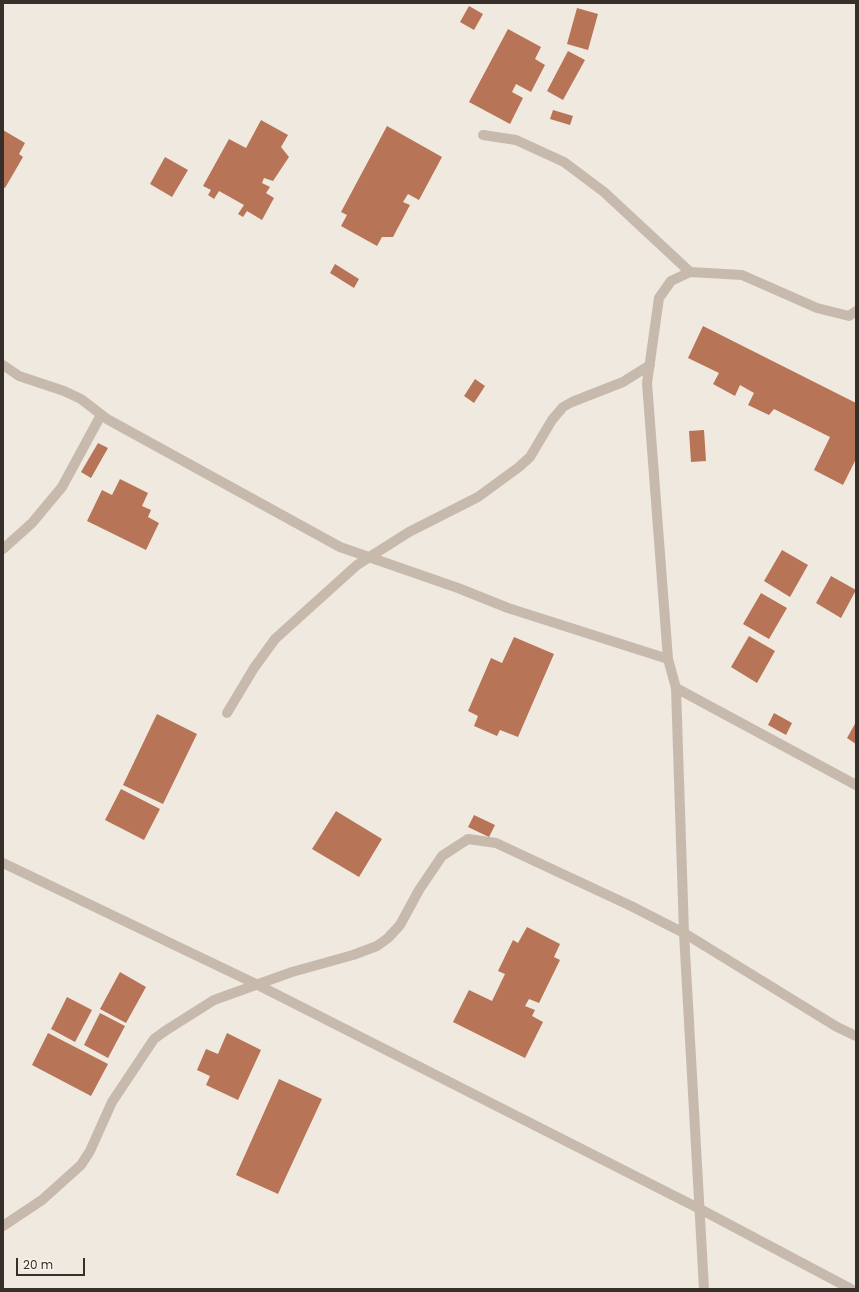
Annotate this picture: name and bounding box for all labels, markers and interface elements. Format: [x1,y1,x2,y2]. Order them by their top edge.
scale bar [18,1250,87,1276]
text: 20 m [23,1256,53,1273]

